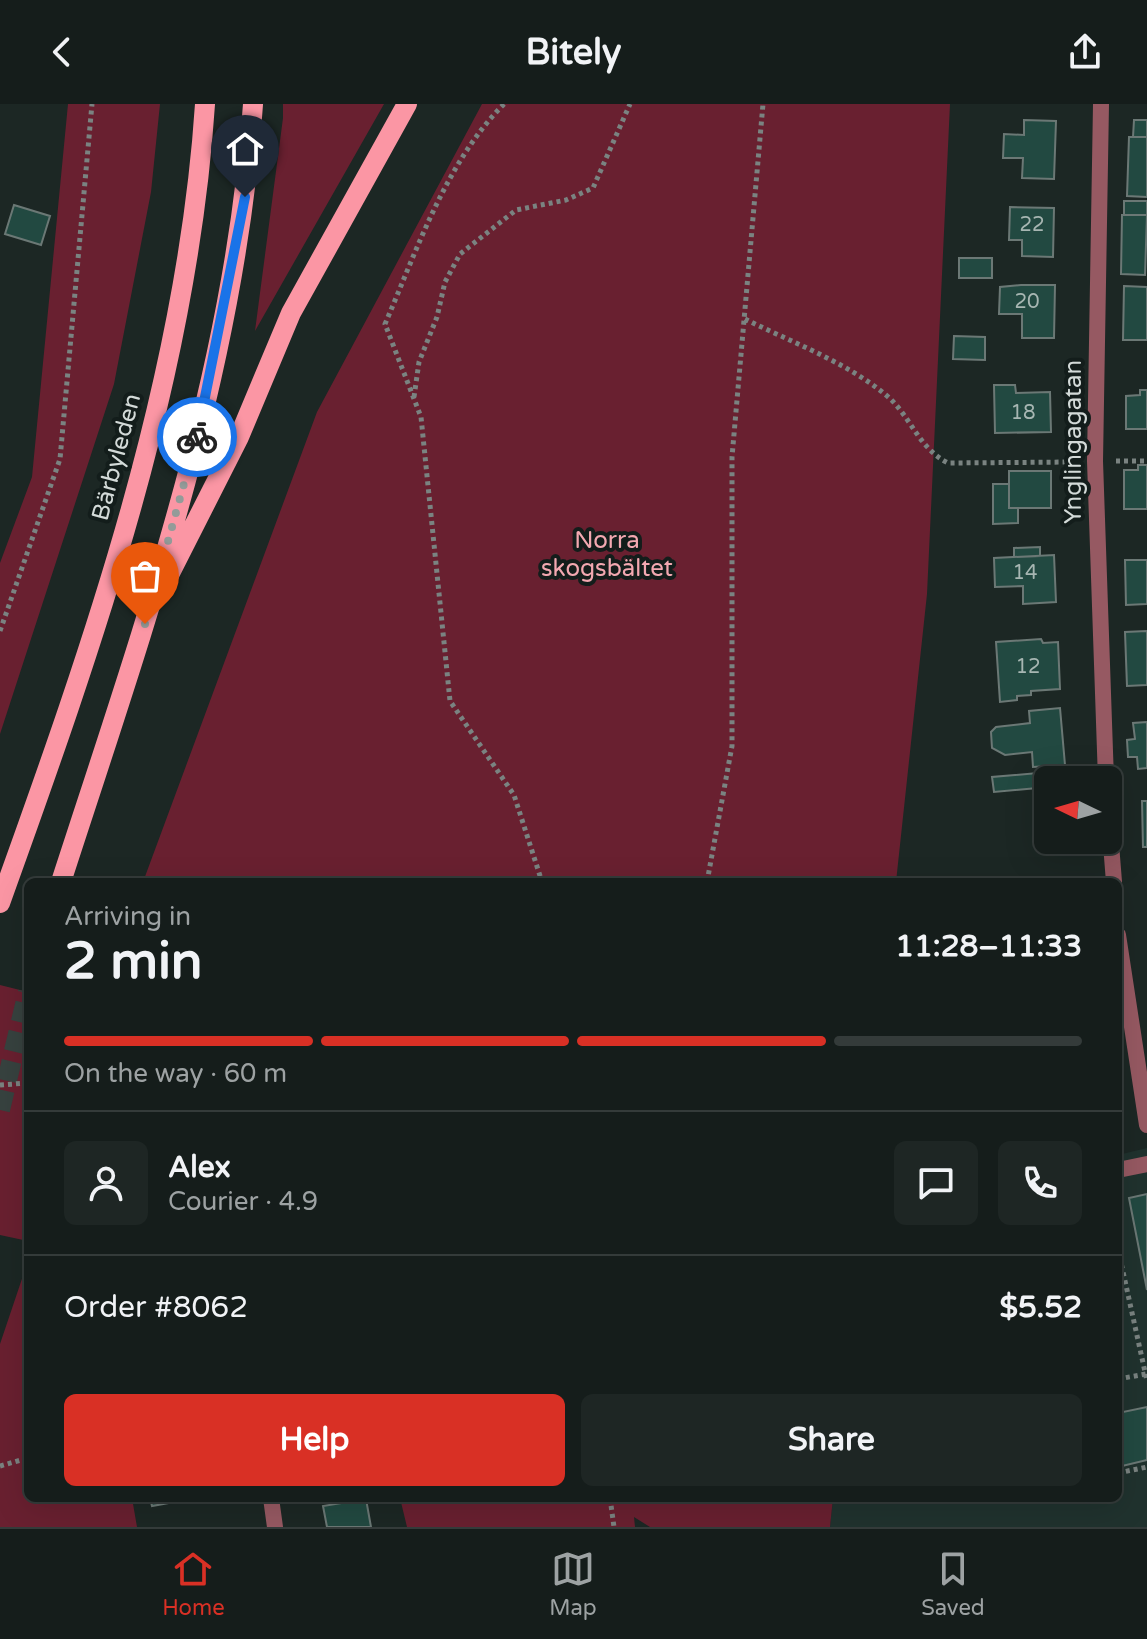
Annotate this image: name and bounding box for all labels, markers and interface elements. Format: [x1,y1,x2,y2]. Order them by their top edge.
icon: back [40,30,84,74]
icon: share [1063,30,1107,74]
text: Bitely [526,31,621,74]
pin [211,115,279,197]
icon: home [223,127,267,171]
house number: 22 [1019,213,1045,237]
house number: 20 [1014,290,1040,314]
street label: Ynglingagatan [1059,360,1088,524]
street label: Bärbyleden [86,391,147,524]
courier [157,397,237,477]
house number: 18 [1010,401,1036,425]
icon: bike [175,415,219,459]
park label: Norra skogsbältet [541,526,673,583]
pin [111,542,179,624]
icon: bag [123,554,167,598]
house number: 14 [1012,561,1038,585]
house number: 12 [1015,655,1041,679]
north arrow [1034,766,1122,854]
map controls [1034,766,1122,854]
text: Arriving in [64,901,191,932]
text: 11:28–11:33 [895,928,1082,965]
text: 2 min [64,930,203,993]
text: On the way · 60 m [64,1058,287,1089]
button: person [64,1141,148,1225]
button: chat [894,1141,978,1225]
button: phone [998,1141,1082,1225]
text: Alex [168,1149,231,1186]
text: Courier · 4.9 [168,1186,318,1217]
text: Order #8062 [64,1289,248,1326]
text: $5.52 [1000,1289,1082,1326]
button: Help [64,1394,565,1486]
button: Share [581,1394,1082,1486]
tab: Home [162,1547,225,1621]
tab: Map [549,1547,597,1621]
tab: Saved [921,1547,985,1621]

